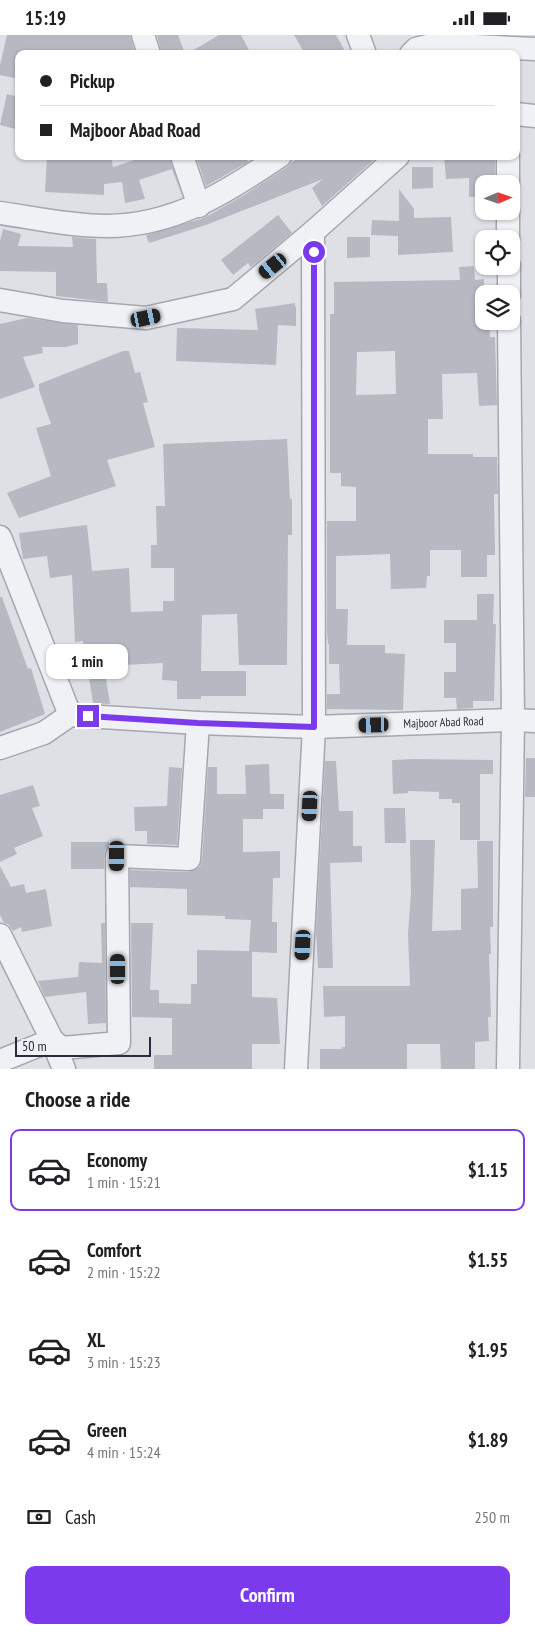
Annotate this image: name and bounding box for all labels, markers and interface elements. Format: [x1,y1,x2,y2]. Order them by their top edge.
text: 15:19 [25,6,66,30]
text: Pickup [70,69,115,93]
text: Majboor Abad Road [70,118,201,142]
north arrow [475,175,520,220]
map controls [475,175,520,330]
button: locate [475,230,520,275]
route start [303,241,325,263]
car [256,251,289,281]
button: layers [475,285,520,330]
car [129,308,162,328]
callout: 1 min [47,643,129,679]
text: 1 min [71,651,103,671]
route end [77,705,99,727]
street label: Majboor Abad Road [403,713,484,731]
car [358,717,389,733]
car [301,791,318,821]
car [109,841,124,871]
car [294,930,311,960]
car [110,954,125,984]
scale bar [15,1034,151,1057]
text: 50 m [22,1037,47,1055]
text: Choose a ride [25,1085,130,1113]
icon: car [27,1148,72,1193]
text: Economy [87,1148,147,1172]
text: $1.15 [468,1158,508,1182]
text: 1 min · 15:21 [87,1172,161,1192]
icon: car [27,1238,72,1283]
text: Comfort [87,1238,141,1262]
text: $1.55 [468,1248,508,1272]
text: 2 min · 15:22 [87,1262,161,1282]
icon: car [27,1328,72,1373]
text: XL [87,1328,105,1352]
text: $1.95 [468,1338,508,1362]
text: 3 min · 15:23 [87,1352,161,1372]
icon: car [27,1418,72,1463]
text: Green [87,1418,127,1442]
text: $1.89 [468,1428,508,1452]
text: 4 min · 15:24 [87,1442,161,1462]
icon: cash [25,1503,53,1531]
text: Cash [65,1505,96,1529]
text: 250 m [475,1507,510,1527]
button: Confirm [25,1566,510,1624]

